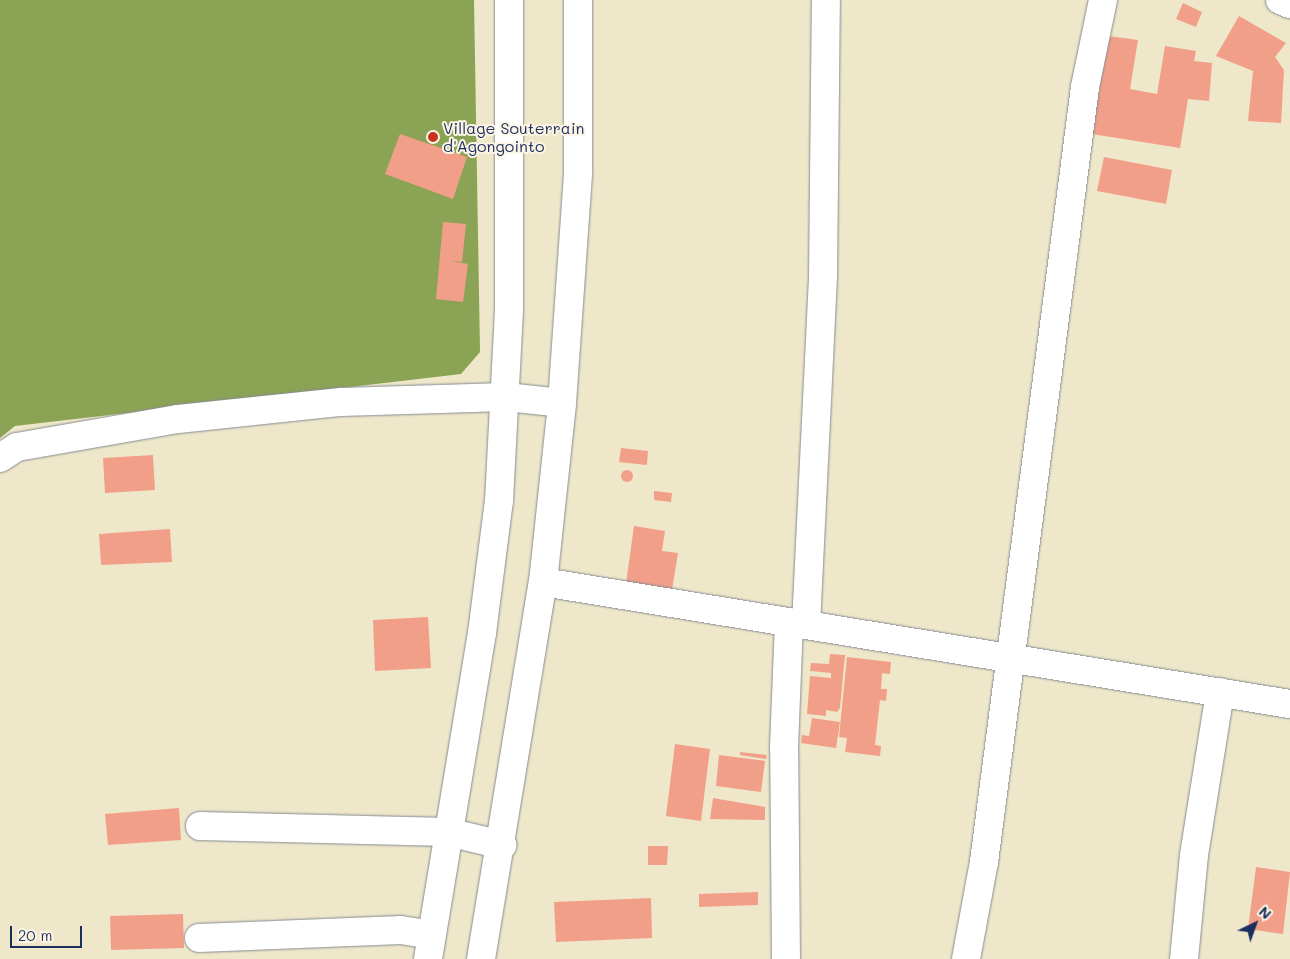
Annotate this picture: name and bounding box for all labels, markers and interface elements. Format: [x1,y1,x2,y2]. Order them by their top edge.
place label: Village Souterrain d'Agongointo [443,118,584,156]
marker: Village Souterrain d'Agongointo [427,131,439,143]
north arrow [1230,899,1280,949]
text: N [1255,902,1276,923]
scale bar [12,916,85,948]
text: 20 m [18,925,52,945]

